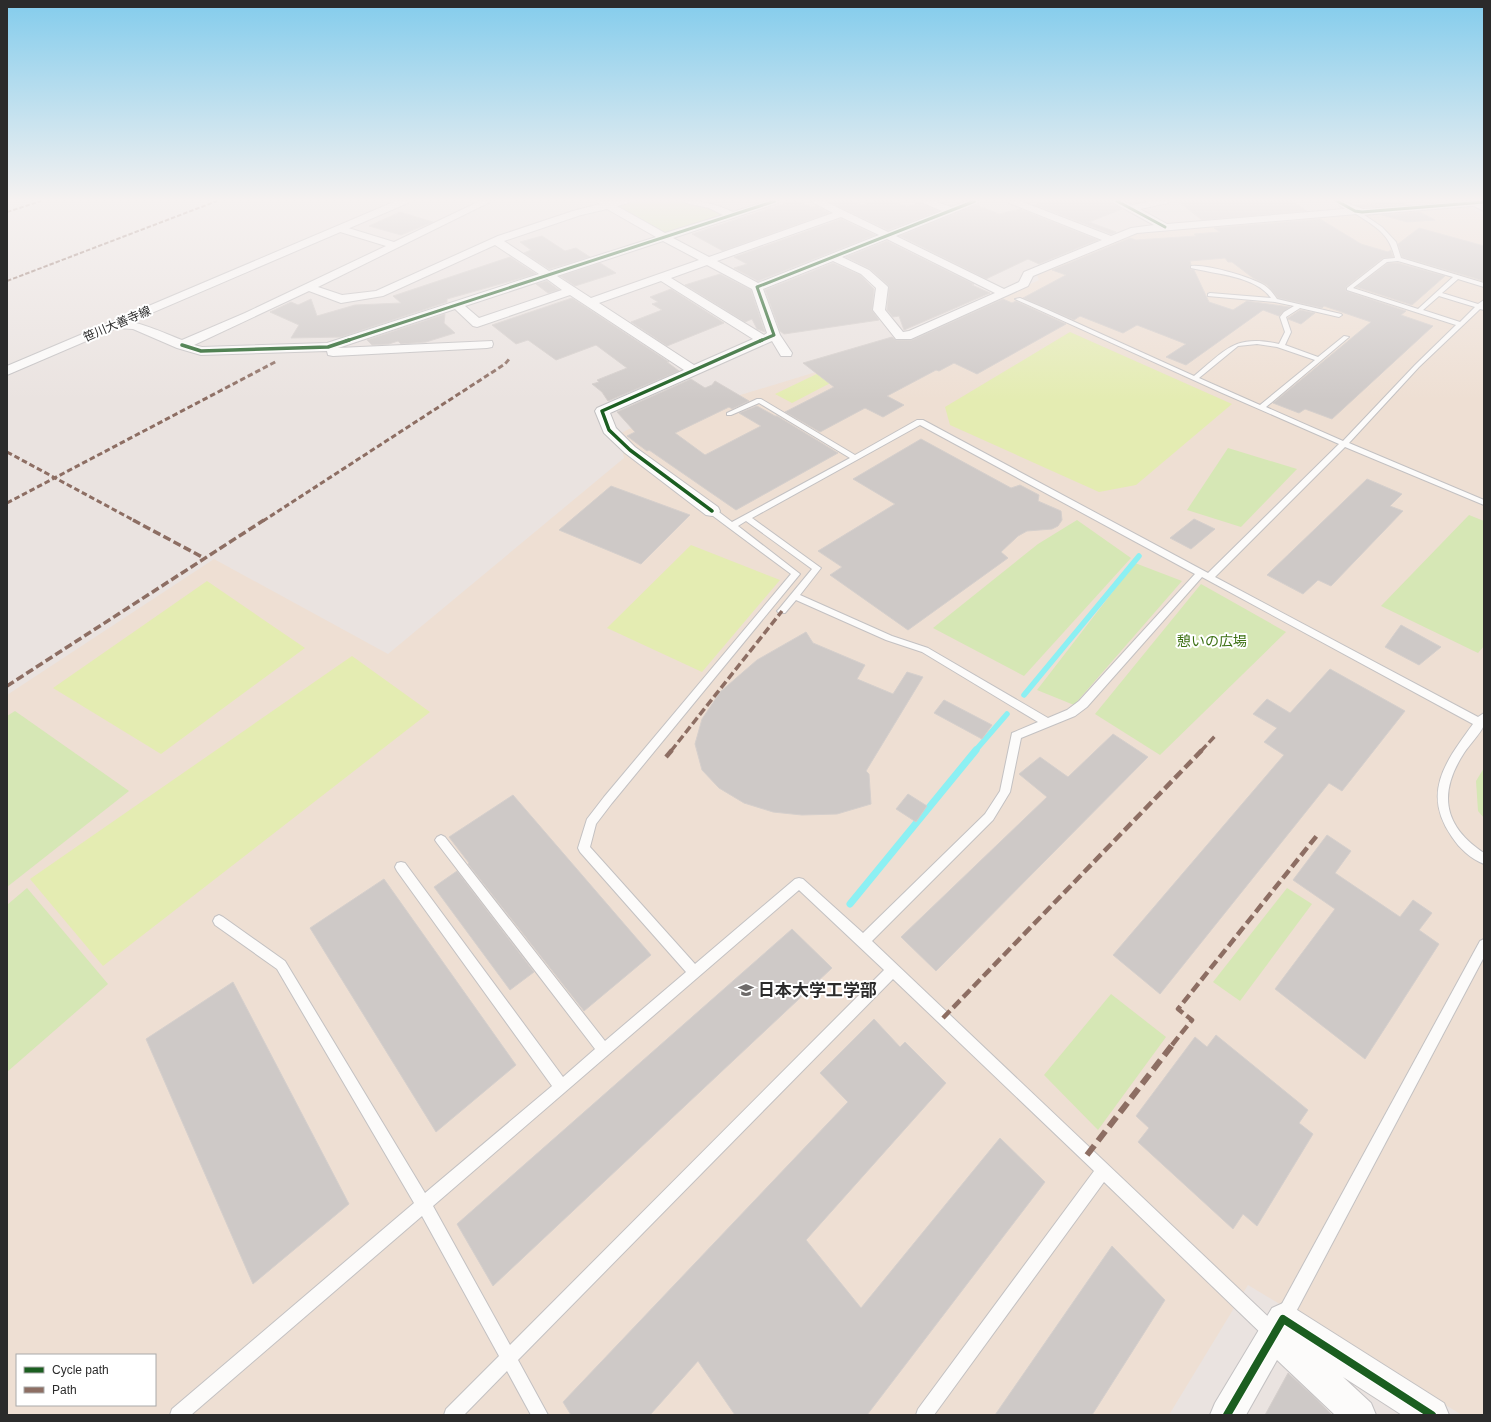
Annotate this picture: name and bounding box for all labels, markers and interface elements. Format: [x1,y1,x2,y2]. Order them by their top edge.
street label: 笹川大善寺線 [81,303,153,345]
park label: 憩いの広場 [1177,633,1247,649]
school or university icon: 日本大学工学部 [737,981,755,999]
place label: 日本大学工学部 [758,981,877,1000]
legend [16,1354,156,1406]
text: Cycle path [52,1363,109,1377]
text: Path [52,1383,77,1397]

